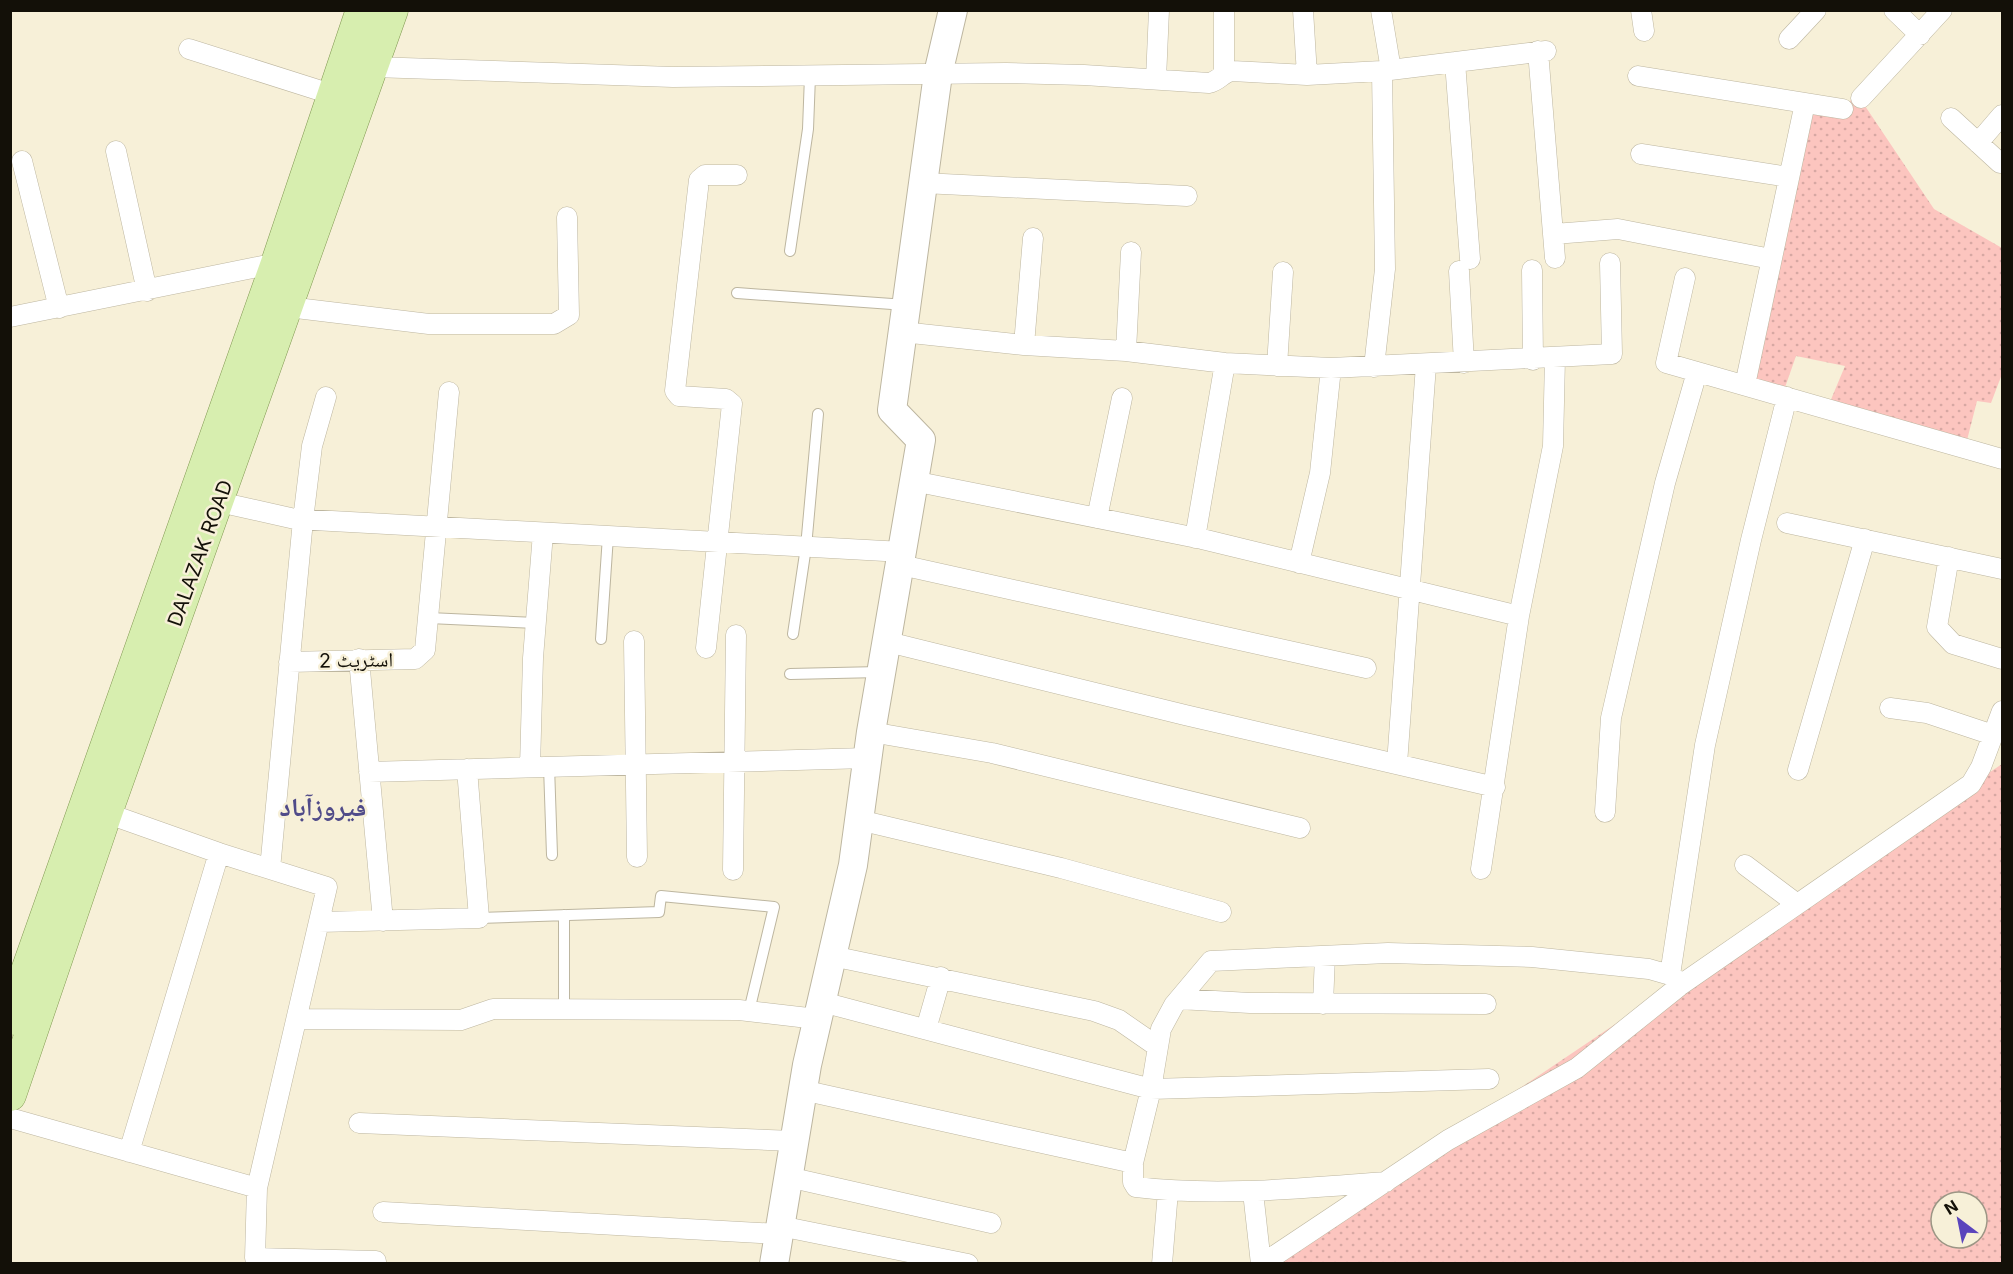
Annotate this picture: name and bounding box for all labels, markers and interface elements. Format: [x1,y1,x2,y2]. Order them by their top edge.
street label: DALAZAK ROAD [162,477,238,629]
street label: اسٹریٹ 2 [319,647,393,673]
district label: فیروزآباد [280,791,366,822]
north arrow [1929,1190,1989,1250]
text: N [1941,1196,1962,1219]

